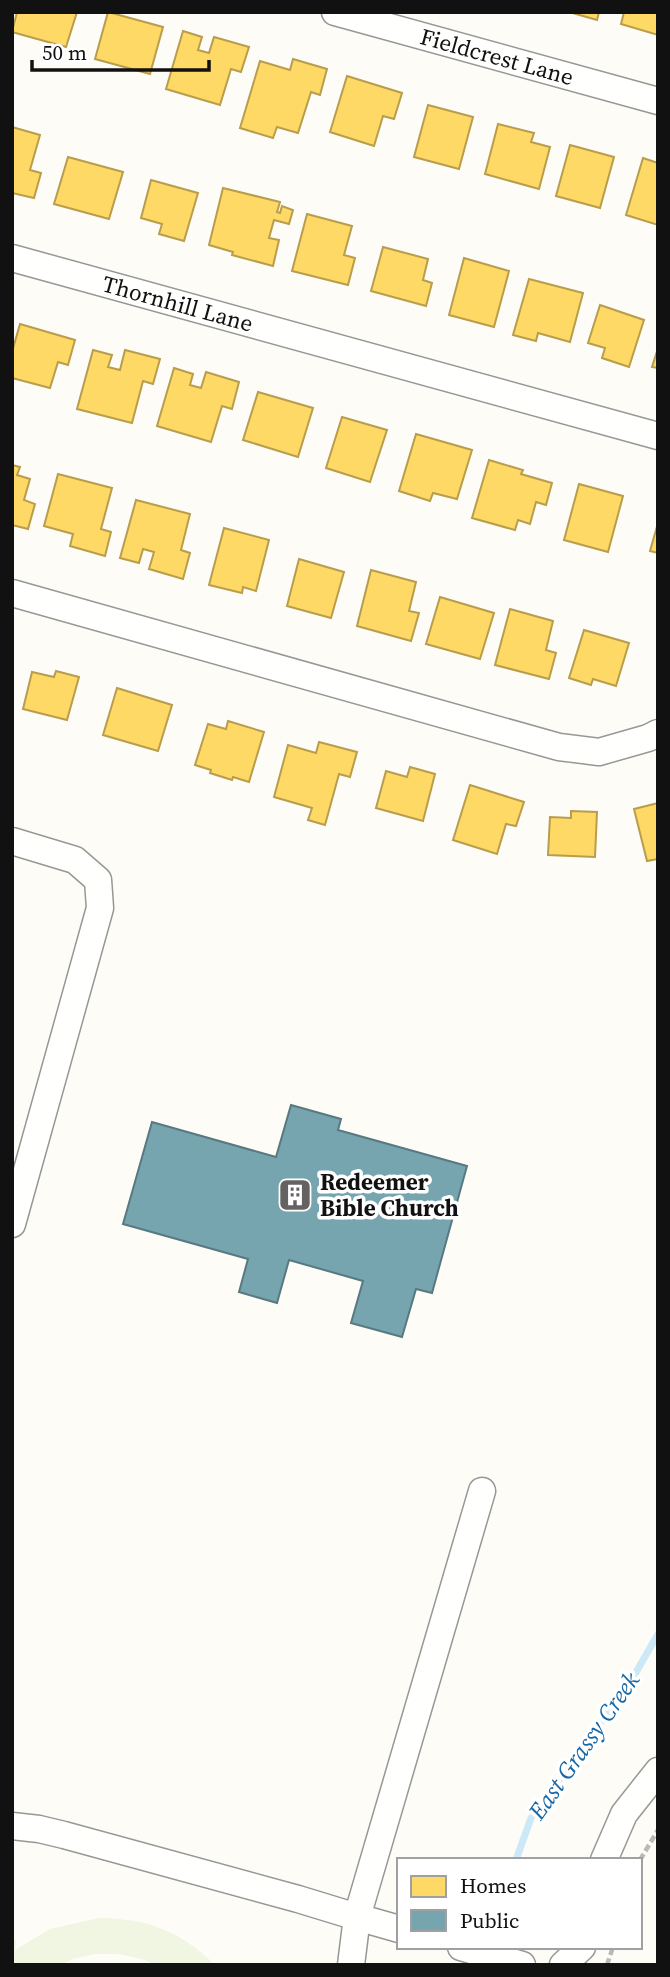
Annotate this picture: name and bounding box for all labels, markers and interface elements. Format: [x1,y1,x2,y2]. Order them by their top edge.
street label: Fieldcrest Lane [417,20,577,93]
scale bar [32,28,208,72]
text: 50 m [42,38,87,67]
street label: Thornhill Lane [99,268,257,340]
place label: Redeemer Bible Church [320,1166,459,1224]
building icon: Redeemer Bible Church [276,1176,314,1214]
water label: East Grassy Creek [520,1665,647,1827]
legend [397,1858,642,1949]
text: Homes [460,1871,526,1900]
text: Public [460,1906,519,1935]

